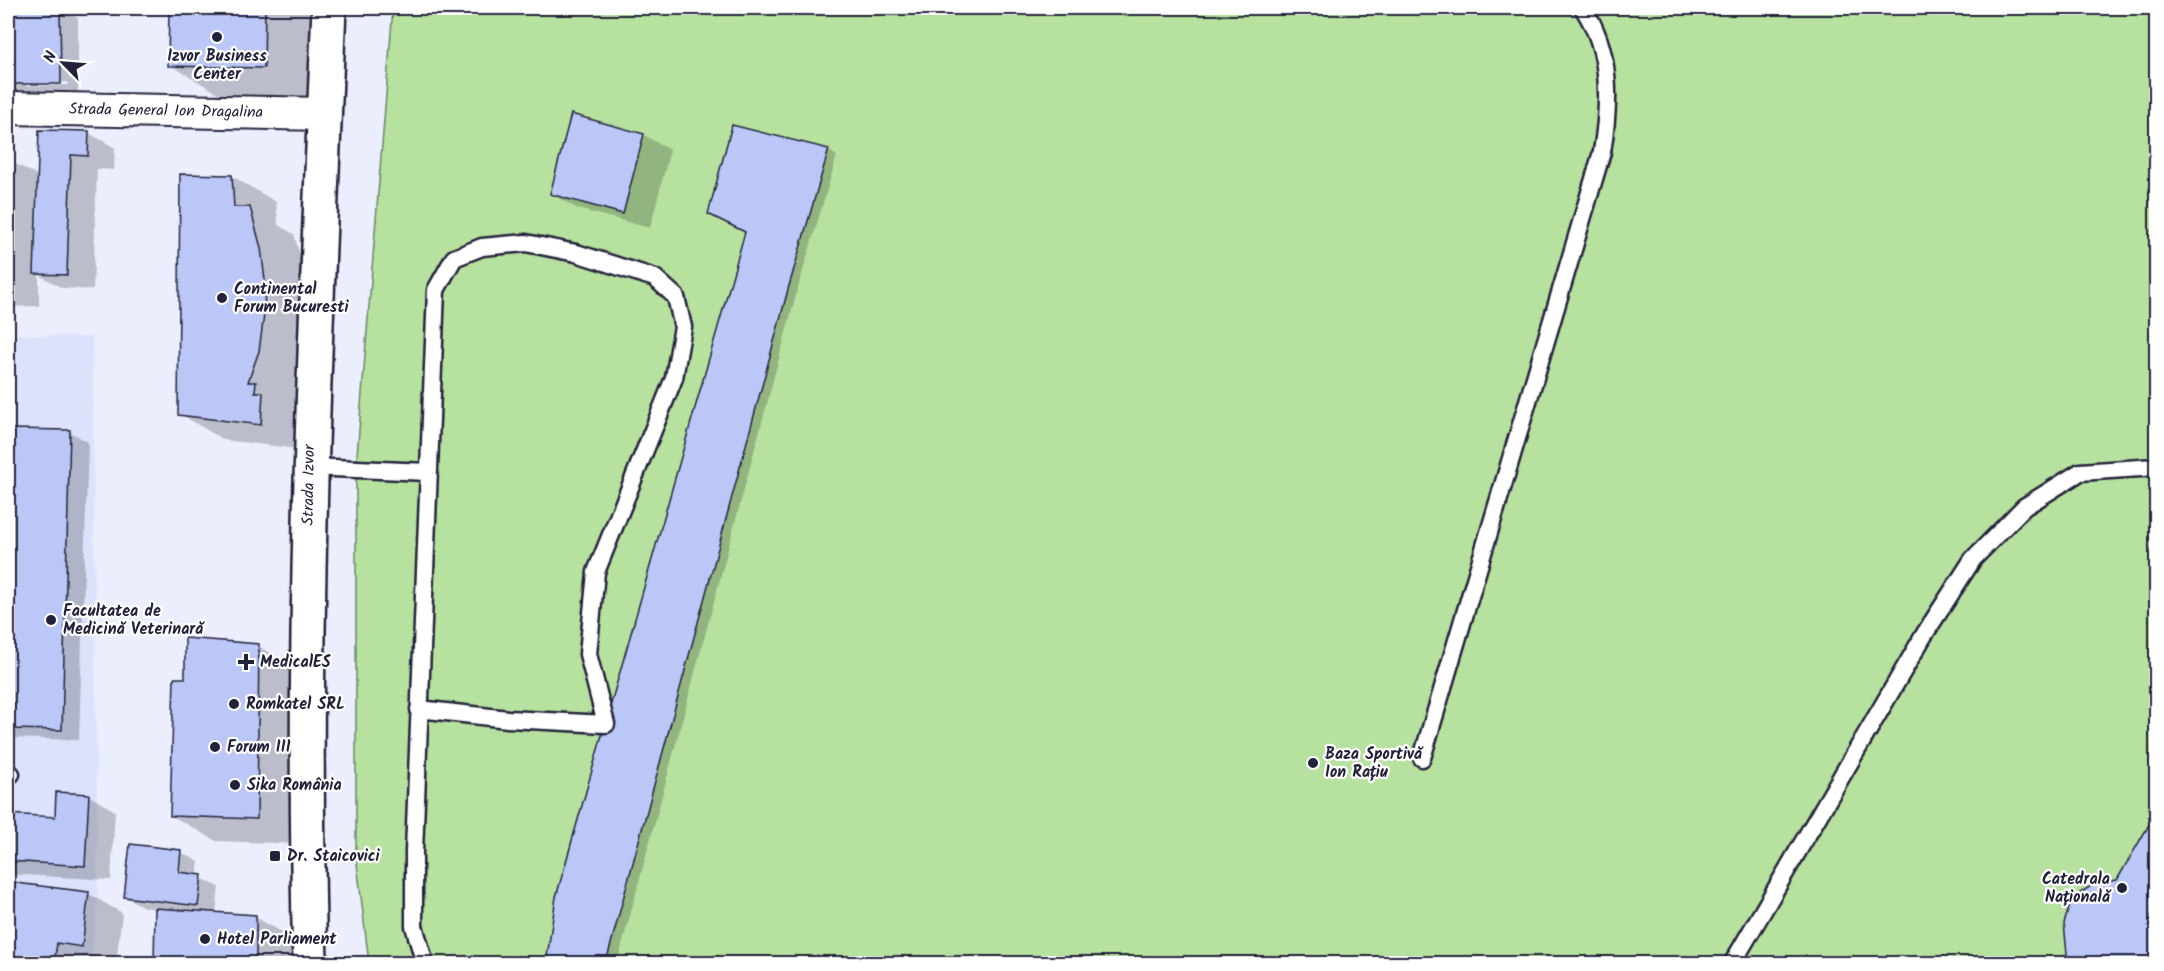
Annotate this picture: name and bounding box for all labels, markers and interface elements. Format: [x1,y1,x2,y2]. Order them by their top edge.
marker: Izvor Business Center [210,30,224,44]
north arrow [33,33,93,93]
place label: Izvor Business Center [167,44,267,87]
text: N [37,47,64,67]
street label: Strada General Ion Dragalina [69,97,263,125]
place label: Continental Forum Bucuresti [234,277,349,320]
marker: Continental Forum Bucuresti [215,291,229,305]
street label: Strada Izvor [296,443,322,526]
place label: Facultatea de Medicină Veterinară [63,599,205,642]
marker: Facultatea de Medicină Veterinară [44,613,58,627]
place label: MedicalES [260,650,331,675]
marker: MedicalES [237,653,255,671]
place label: Romkatel SRL [246,692,345,717]
marker: Romkatel SRL [227,697,241,711]
place label: Forum III [227,735,291,760]
marker: Forum III [208,740,222,754]
place label: Baza Sportivă Ion Rațiu [1325,742,1424,785]
marker: Baza Sportivă Ion Rațiu [1306,756,1320,770]
place label: Sika România [247,773,342,798]
marker: Sika România [228,778,242,792]
place label: Dr. Staicovici [287,844,381,869]
marker: Dr. Staicovici [268,849,282,863]
place label: Catedrala Națională [2042,867,2112,910]
marker: Catedrala Națională [2115,881,2129,895]
place label: Hotel Parliament [217,927,337,952]
marker: Hotel Parliament [198,932,212,946]

